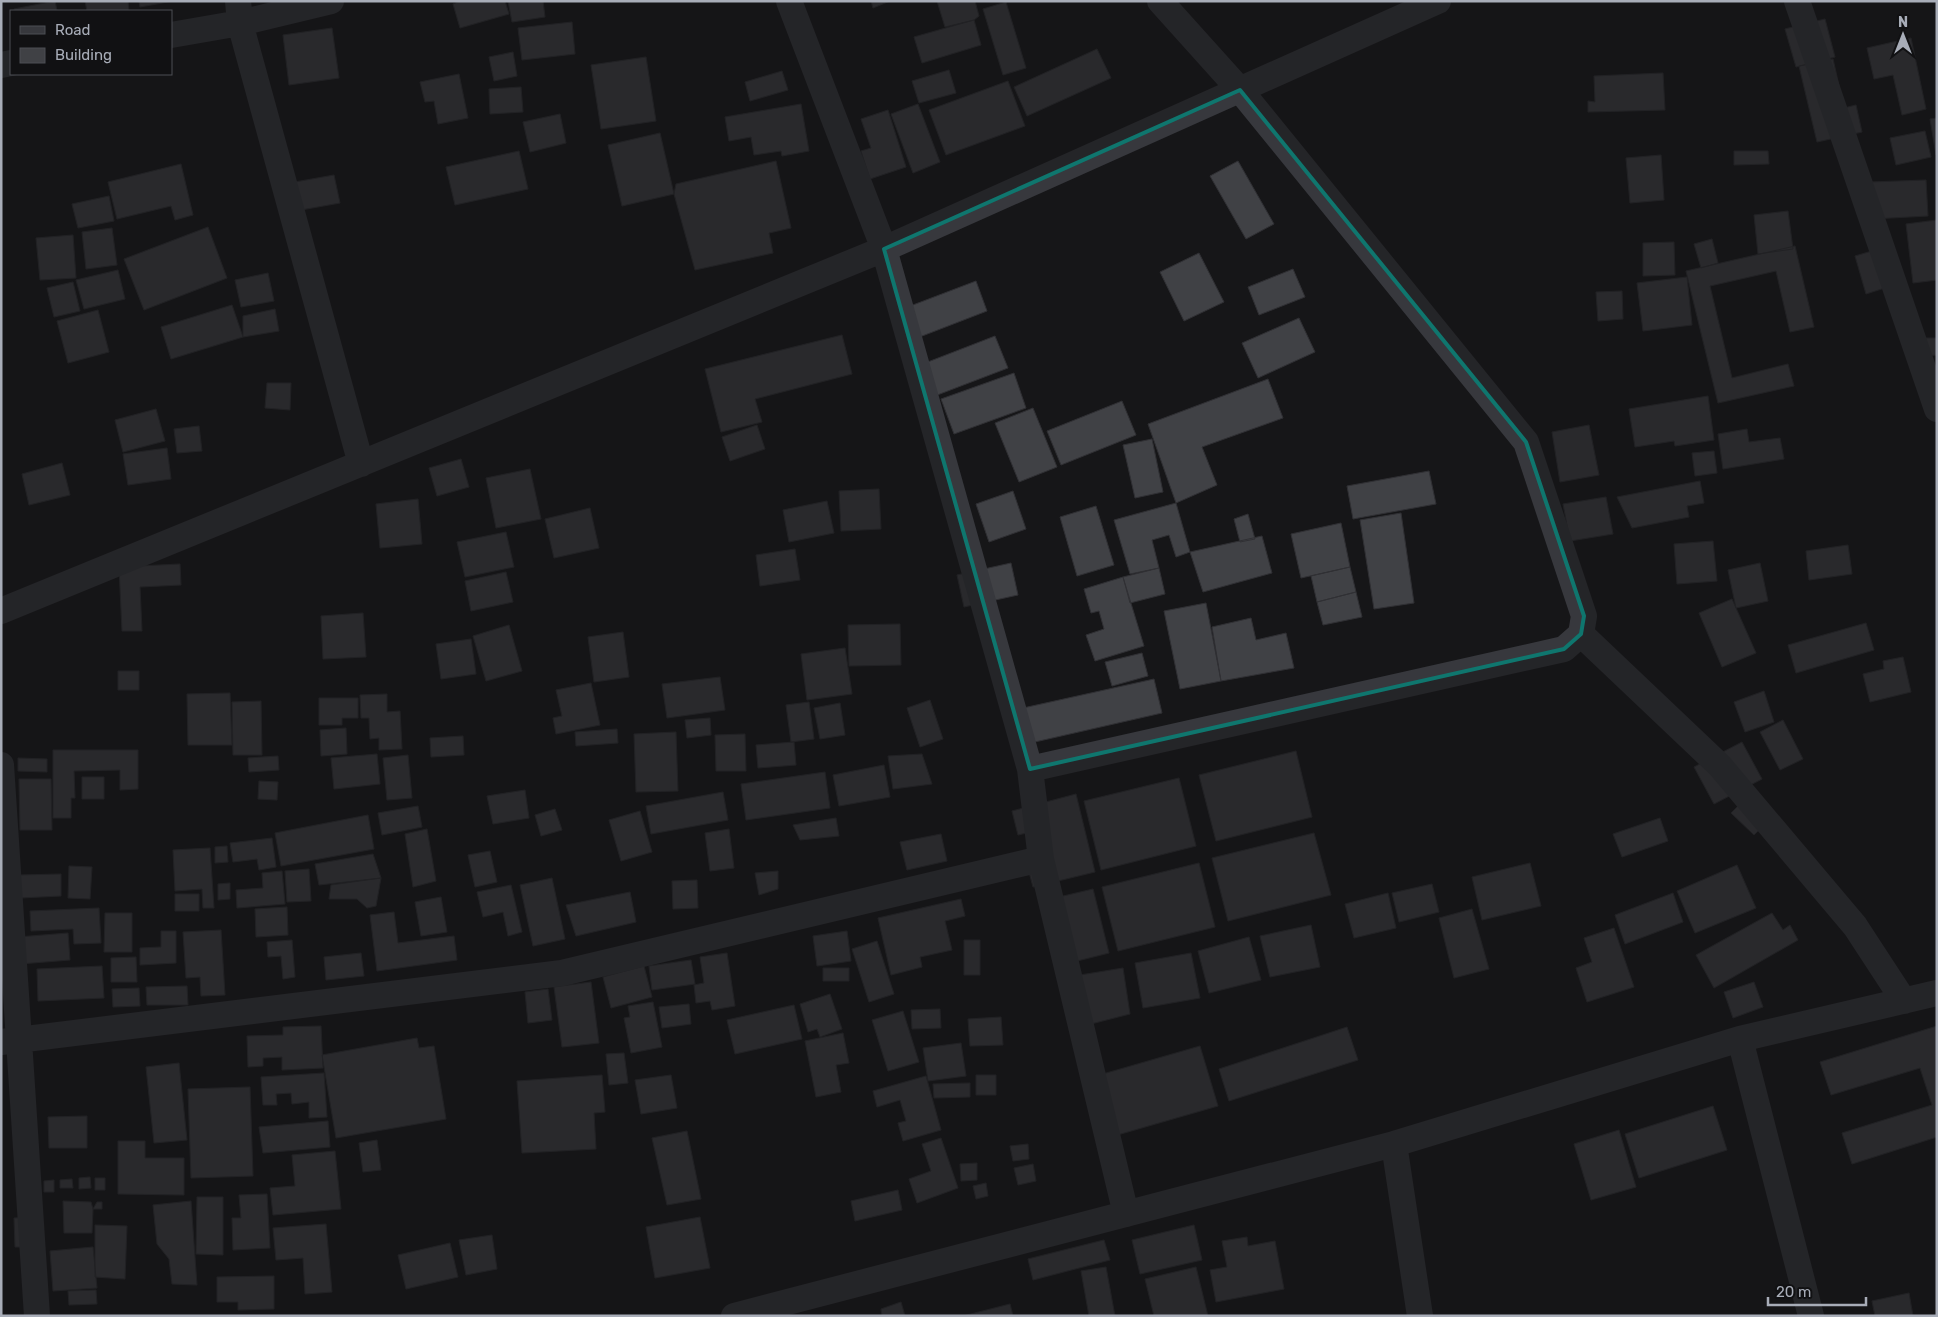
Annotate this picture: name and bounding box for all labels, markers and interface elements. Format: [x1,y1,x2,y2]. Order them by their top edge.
legend [10,10,172,75]
north arrow [1878,10,1928,60]
text: N [1898,14,1908,31]
text: Road [55,21,91,39]
text: Building [55,46,112,64]
scale bar [1768,1274,1866,1306]
text: 20 m [1776,1283,1811,1301]

